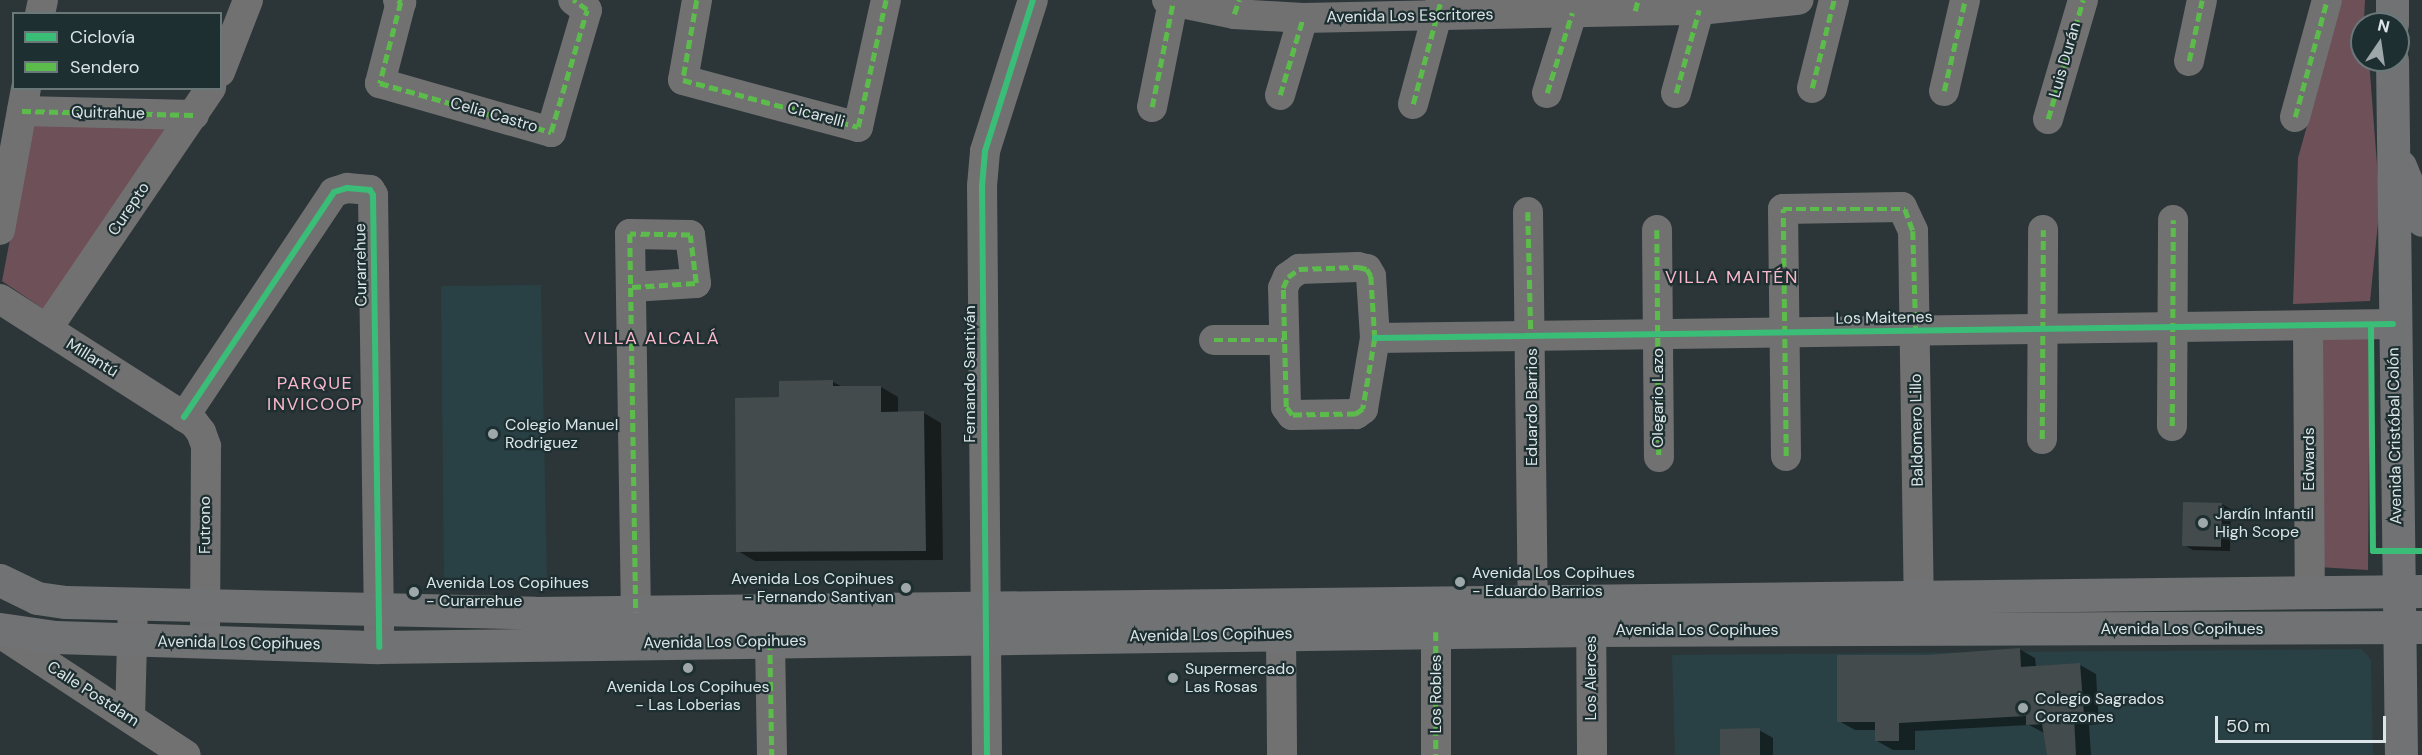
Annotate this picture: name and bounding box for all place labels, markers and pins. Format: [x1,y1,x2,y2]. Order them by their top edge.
place label: Colegio Manuel Rodriguez [505,415,618,453]
marker: Colegio Manuel Rodriguez [486,427,500,441]
place label: Jardín Infantil High Scope [2215,504,2314,542]
marker: Jardín Infantil High Scope [2196,516,2210,530]
place label: Avenida Los Copihues - Eduardo Barrios [1472,563,1635,601]
place label: Avenida Los Copihues - Fernando Santivan [731,569,894,607]
place label: Avenida Los Copihues - Curarrehue [426,573,589,611]
marker: Avenida Los Copihues - Eduardo Barrios [1453,575,1467,589]
marker: Avenida Los Copihues - Fernando Santivan [899,581,913,595]
marker: Avenida Los Copihues - Curarrehue [407,585,421,599]
place label: Supermercado Las Rosas [1185,659,1295,697]
marker: Avenida Los Copihues - Las Loberias [681,661,695,675]
marker: Supermercado Las Rosas [1166,671,1180,685]
place label: Avenida Los Copihues - Las Loberias [606,677,770,715]
place label: Colegio Sagrados Corazones [2035,689,2164,727]
marker: Colegio Sagrados Corazones [2016,701,2030,715]

